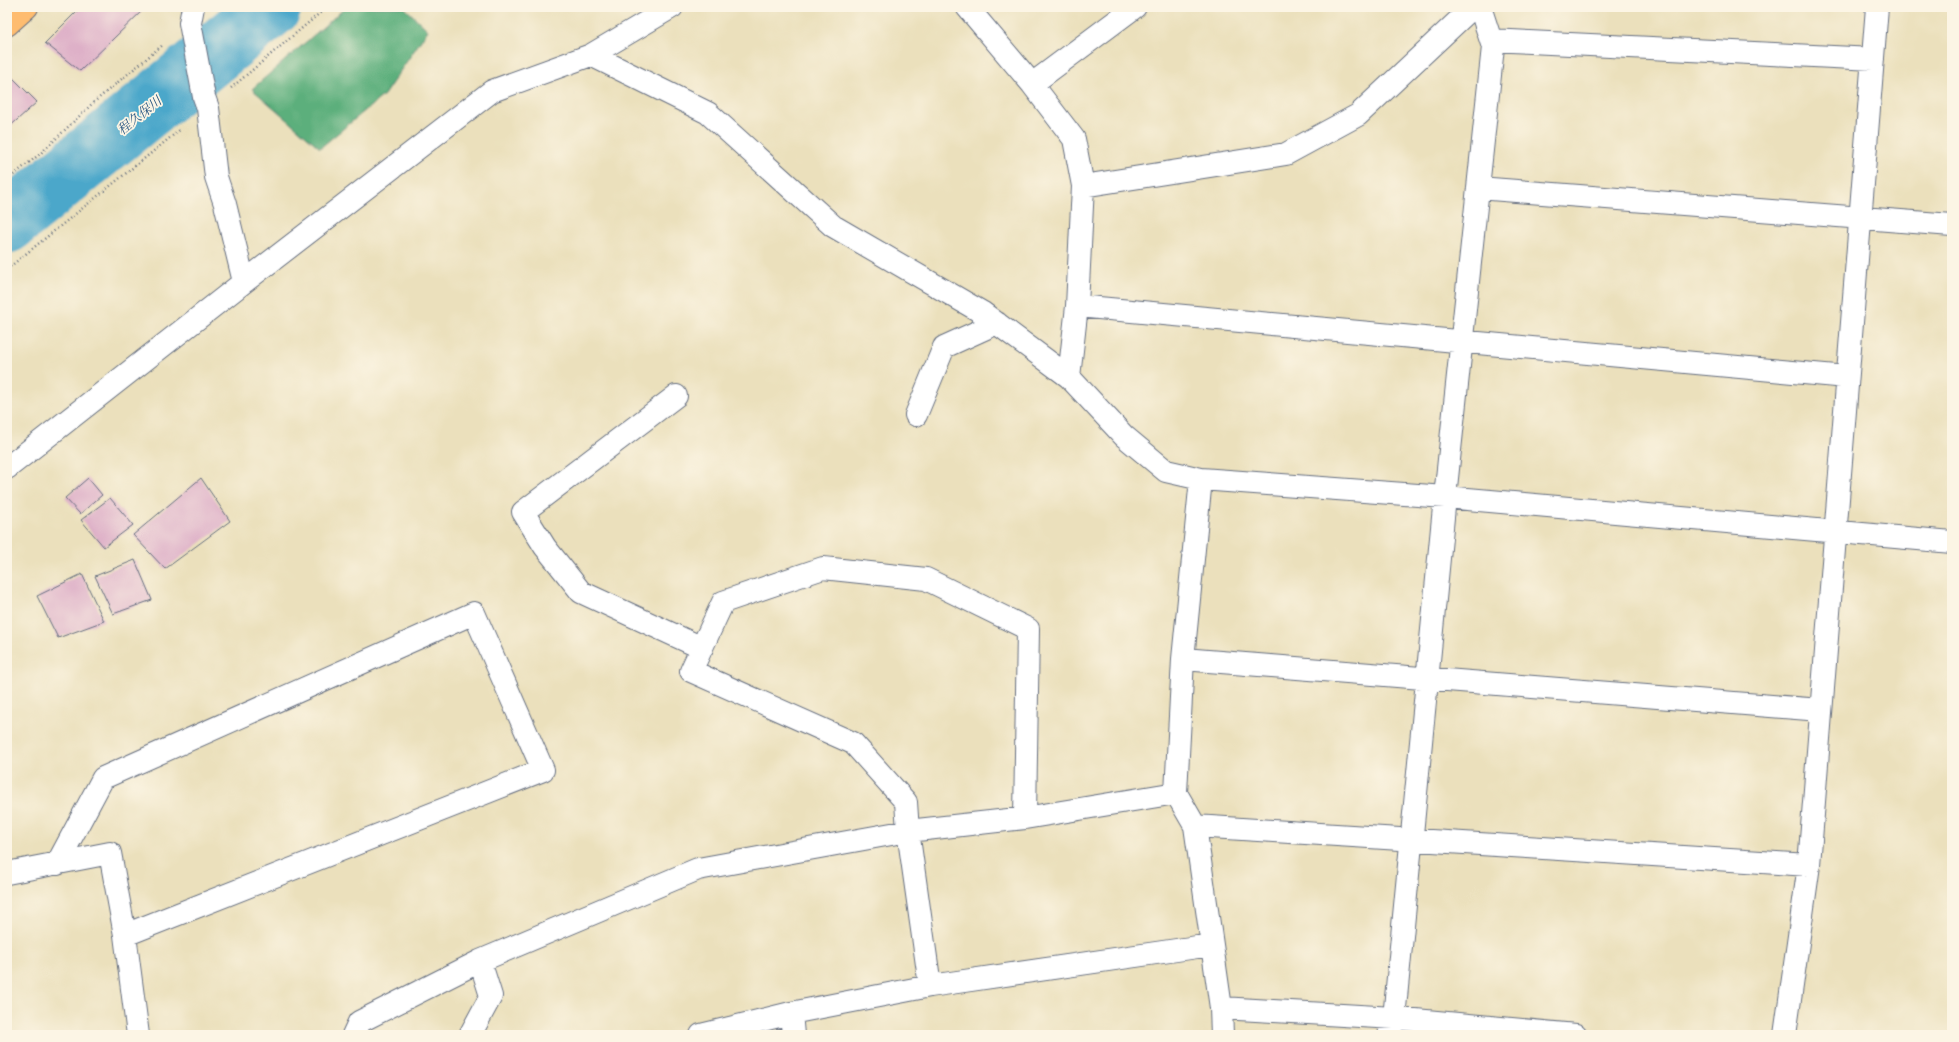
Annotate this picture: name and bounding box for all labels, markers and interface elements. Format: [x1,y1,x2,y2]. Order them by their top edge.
water label: 程久保川 [114,91,166,138]

